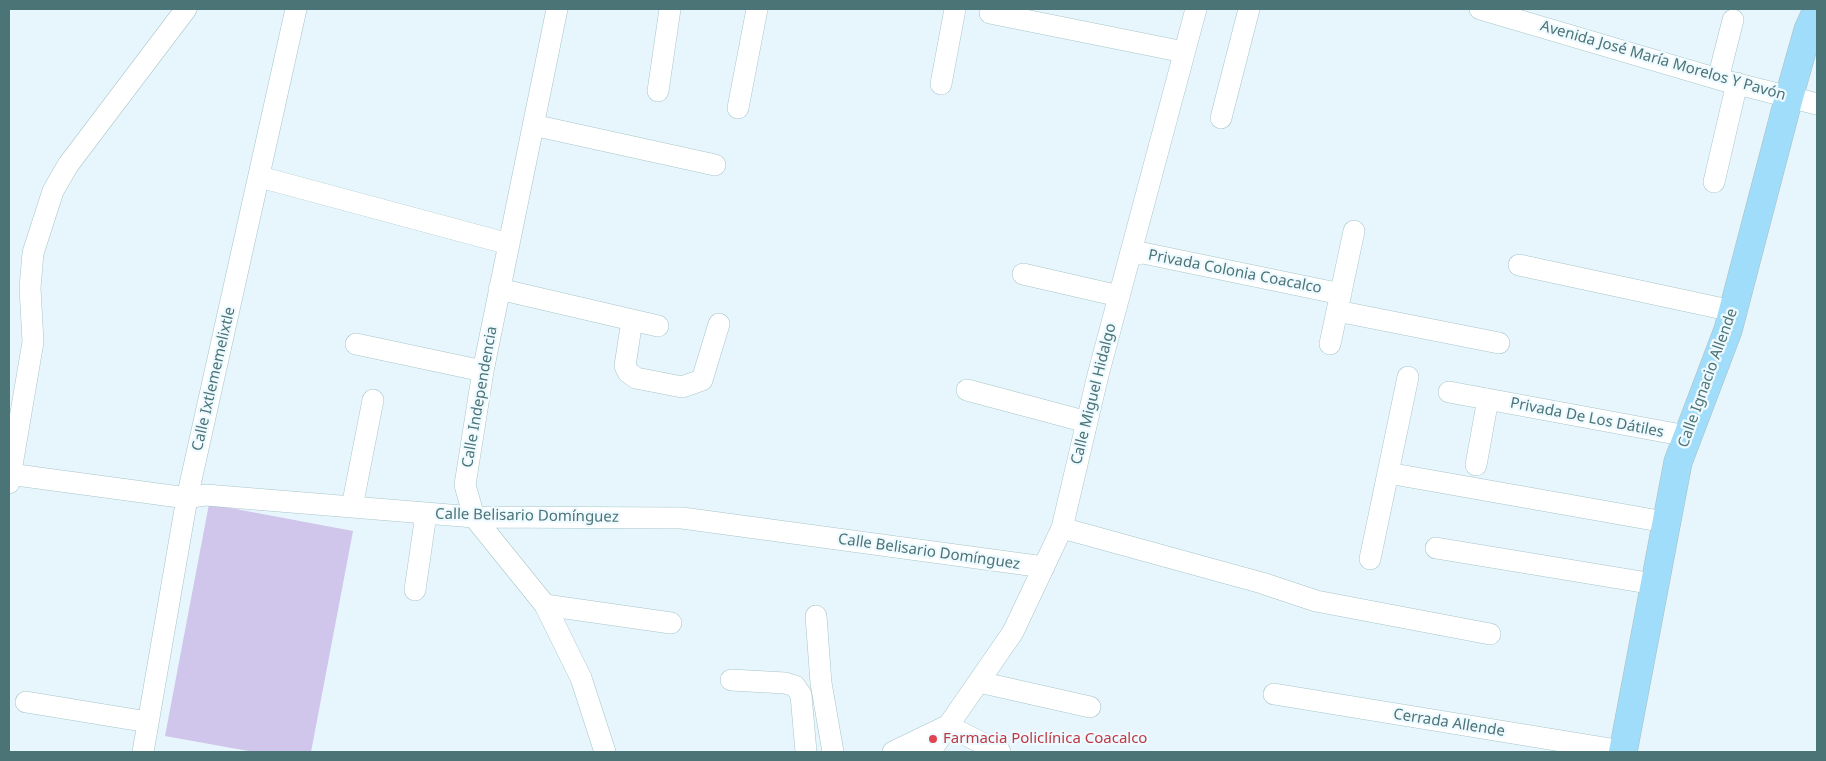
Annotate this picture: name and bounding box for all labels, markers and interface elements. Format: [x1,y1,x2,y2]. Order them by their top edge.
street label: Avenida José María Morelos Y Pavón [1538,17,1788,105]
street label: Privada Colonia Coacalco [1147,246,1323,298]
street label: Calle Ixtlememelixtle [189,305,239,453]
street label: Calle Ignacio Allende [1674,306,1742,450]
street label: Calle Miguel Hidalgo [1068,321,1120,467]
street label: Calle Independencia [459,325,501,469]
street label: Privada De Los Dátiles [1509,394,1665,442]
street label: Calle Belisario Domínguez [435,505,619,527]
street label: Calle Belisario Domínguez [837,530,1021,574]
street label: Cerrada Allende [1392,705,1506,741]
place label: Farmacia Policlínica Coacalco [943,730,1147,748]
marker: Farmacia Policlínica Coacalco [927,733,939,745]

